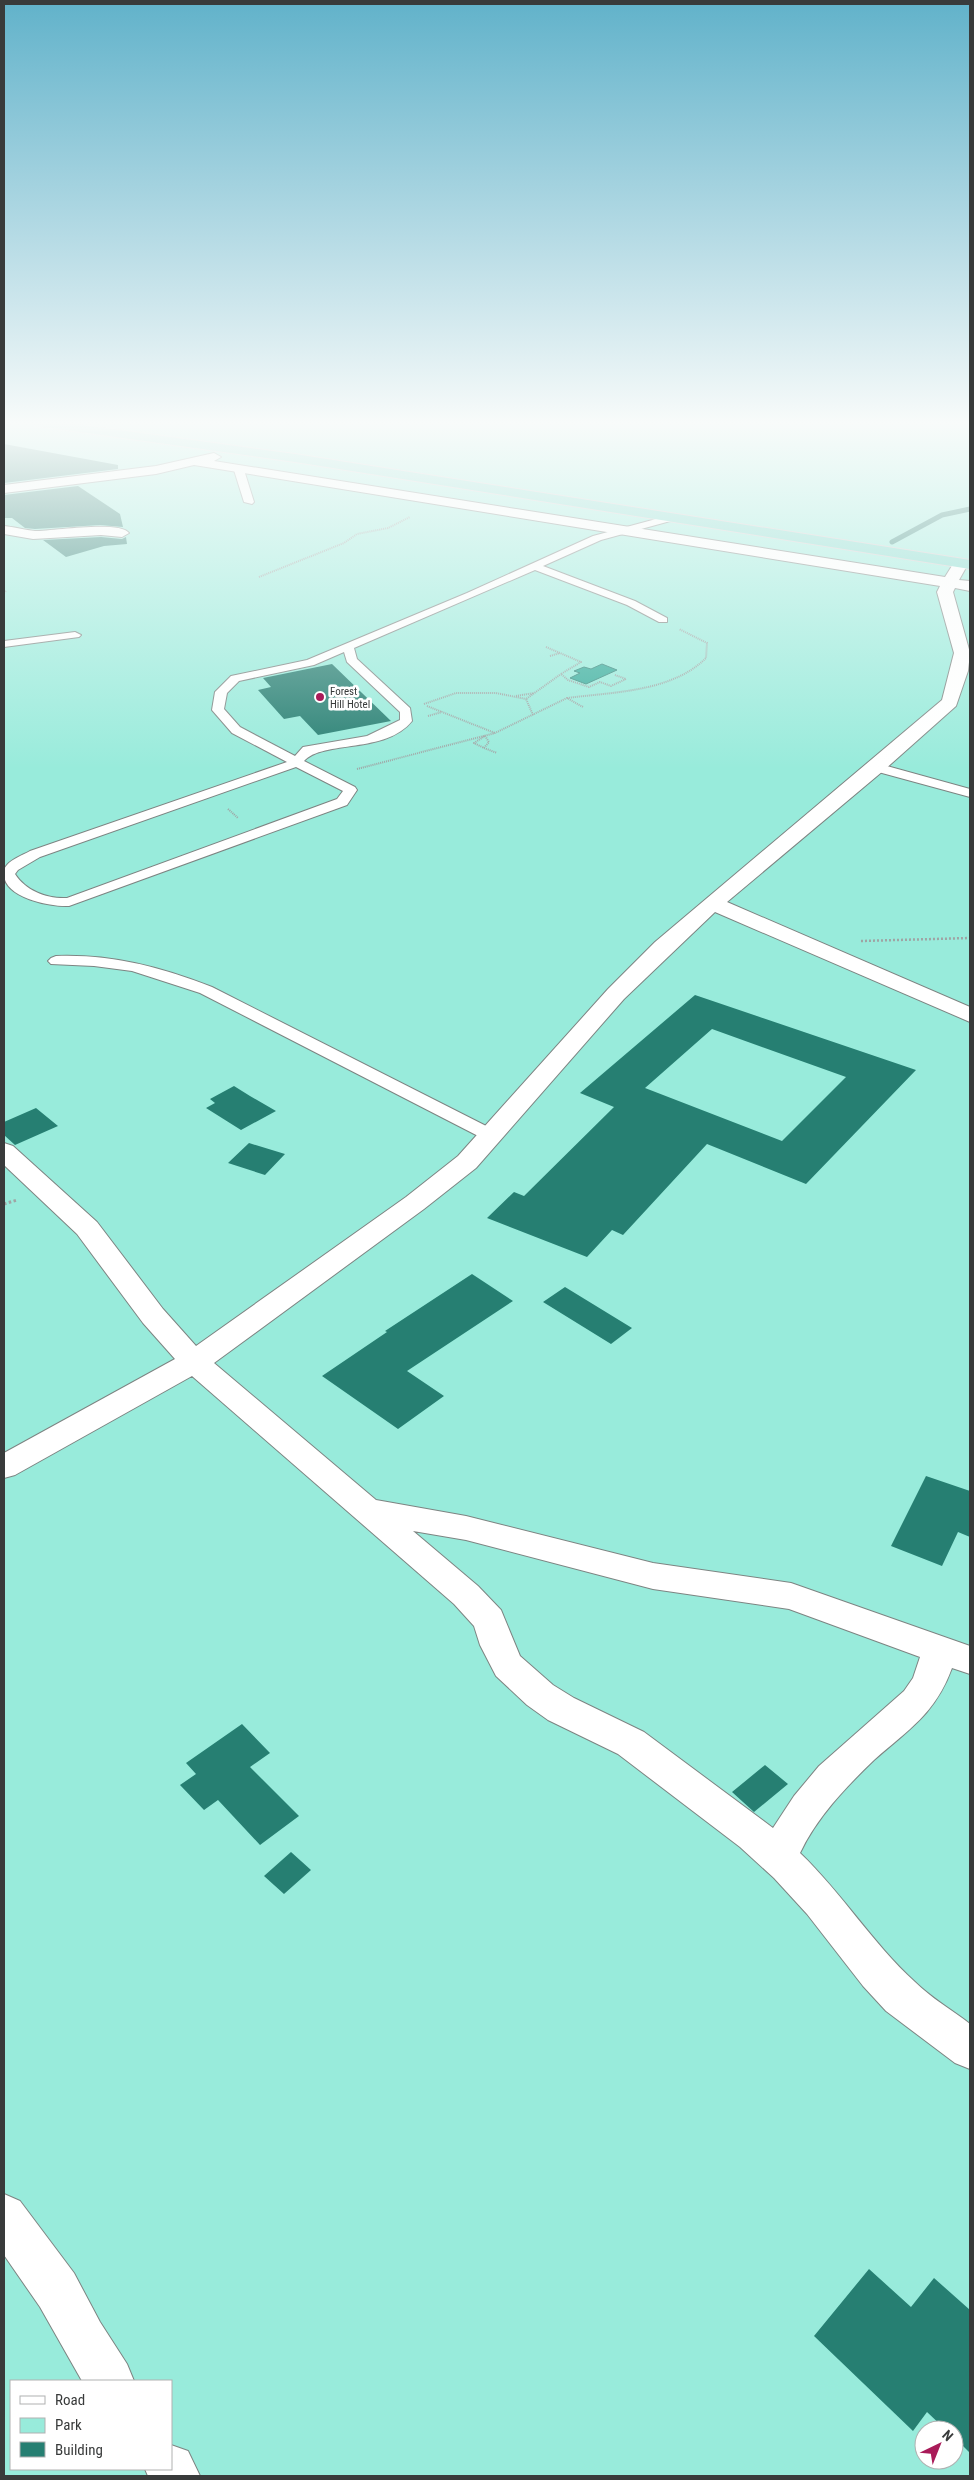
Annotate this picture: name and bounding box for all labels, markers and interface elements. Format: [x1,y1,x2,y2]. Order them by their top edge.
place label: Forest Hill Hotel [330,685,370,711]
marker: Forest Hill Hotel [314,691,326,703]
legend [10,2380,172,2470]
text: Road [55,2391,85,2409]
text: Park [55,2416,82,2434]
north arrow [914,2420,964,2470]
text: N [939,2427,956,2444]
text: Building [55,2441,103,2459]

